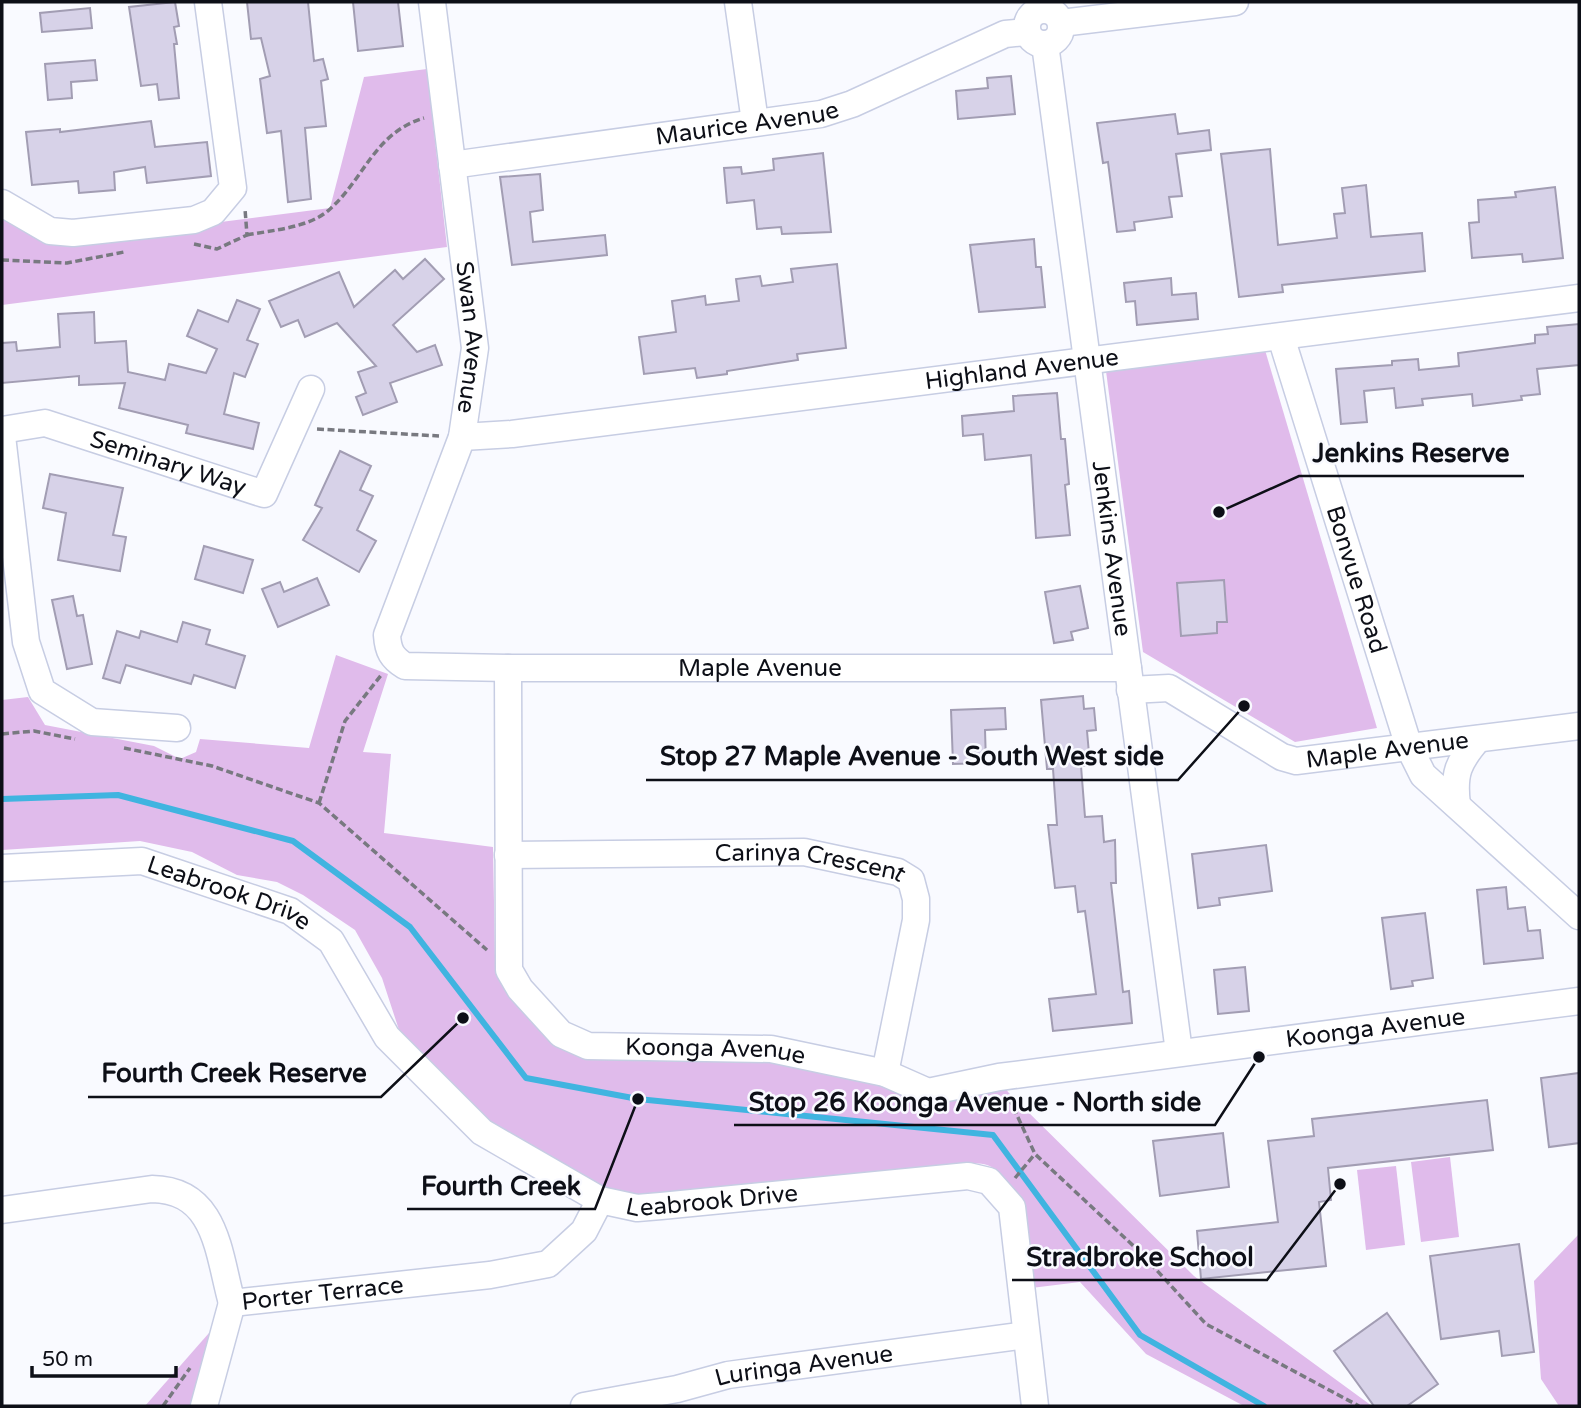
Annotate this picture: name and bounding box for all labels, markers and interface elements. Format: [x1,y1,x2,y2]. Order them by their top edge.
street label: Maurice Avenue [654,95,843,151]
street label: Swan Avenue [450,260,490,415]
street label: Highland Avenue [923,342,1120,396]
street label: Seminary Way [86,424,250,502]
callout: Jenkins Reserve [1299,429,1524,476]
text: Jenkins Reserve [1311,438,1510,469]
street label: Jenkins Avenue [1086,459,1138,638]
street label: Bonvue Road [1320,502,1393,657]
street label: Maple Avenue [678,654,842,683]
street label: Maple Avenue [1304,725,1470,774]
callout: Stop 27 Maple Avenue - South West side [646,733,1178,780]
text: Stop 27 Maple Avenue - South West side [660,741,1164,772]
street label: Carinya Crescent [715,837,912,888]
street label: Leabrook Drive [144,849,317,936]
street label: Koonga Avenue [1284,1002,1467,1054]
street label: Koonga Avenue [625,1032,808,1070]
callout: Fourth Creek Reserve [88,1050,381,1097]
text: Fourth Creek Reserve [101,1058,367,1089]
callout: Stop 26 Koonga Avenue - North side [734,1078,1215,1125]
text: Stop 26 Koonga Avenue - North side [749,1087,1201,1118]
callout: Fourth Creek [407,1162,595,1209]
text: Fourth Creek [421,1171,581,1202]
street label: Leabrook Drive [623,1178,799,1223]
callout: Stradbroke School [1012,1233,1267,1280]
text: Stradbroke School [1026,1242,1254,1273]
street label: Porter Terrace [240,1270,405,1316]
scale bar [32,1334,175,1378]
street label: Luringa Avenue [712,1339,895,1392]
text: 50 m [42,1347,93,1372]

